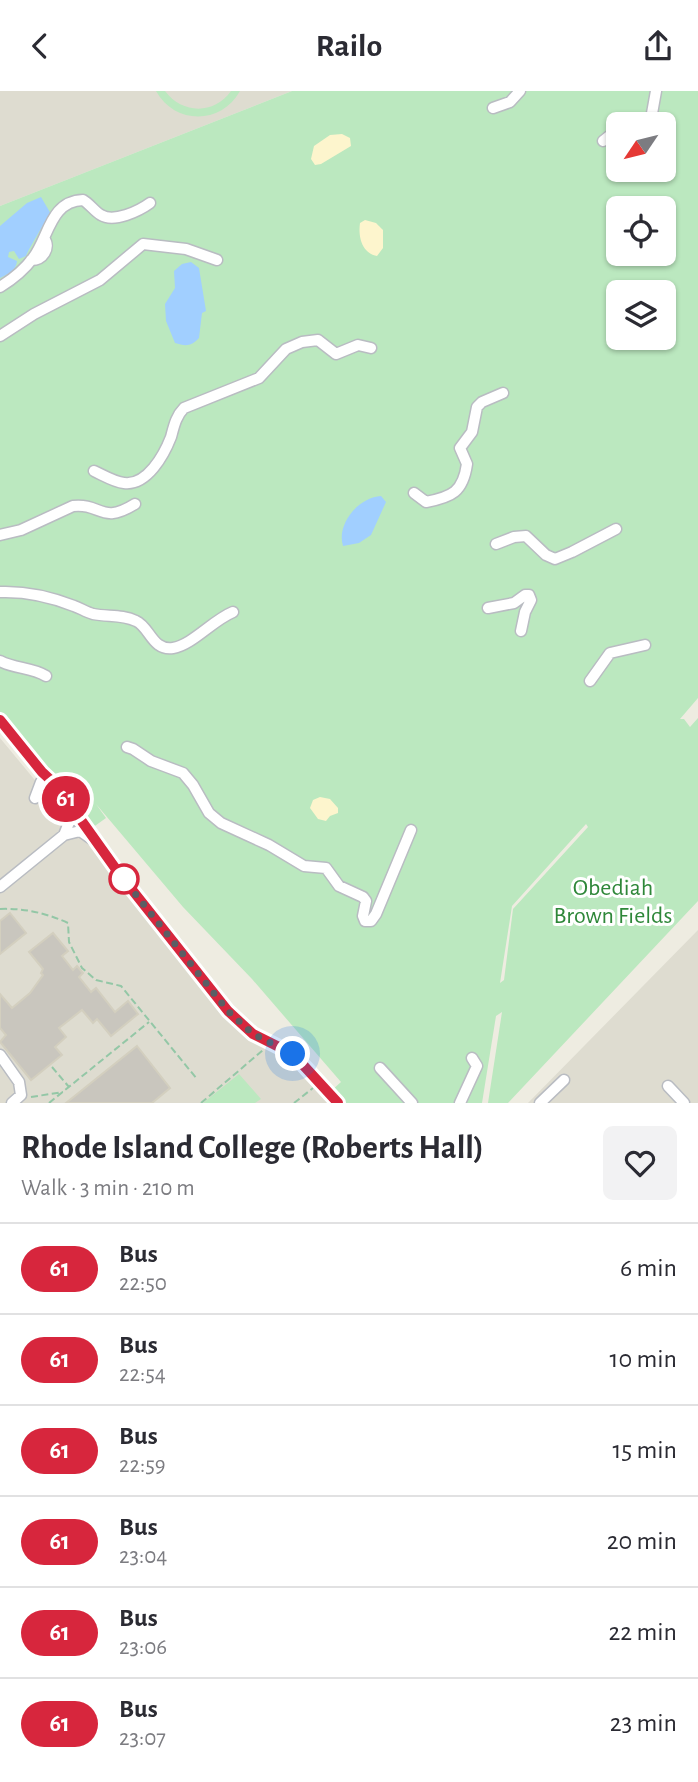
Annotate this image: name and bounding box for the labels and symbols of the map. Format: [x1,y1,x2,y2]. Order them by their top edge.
north arrow [606,112,676,182]
line badge: 61 [34,776,98,822]
unlabelled marker [109,864,139,894]
park label: Obediah Brown Fields [554,876,672,928]
your location [275,1036,310,1071]

